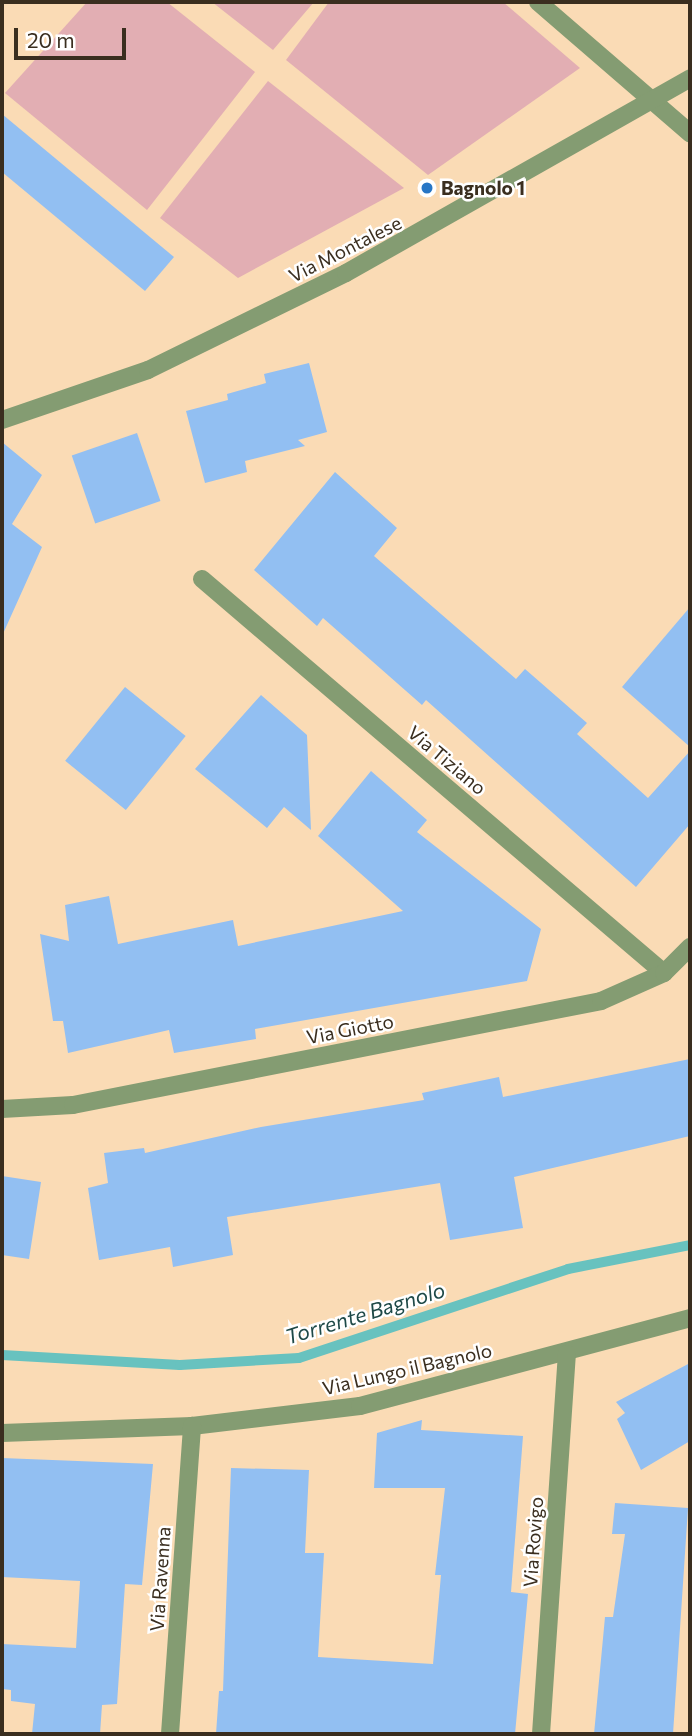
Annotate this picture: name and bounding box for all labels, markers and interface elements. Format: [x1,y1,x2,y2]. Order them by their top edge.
scale bar [18,14,130,58]
text: 20 m [27,27,75,52]
place label: Bagnolo 1 [441,177,525,199]
marker: Bagnolo 1 [419,180,435,196]
street label: Via Montalese [285,211,405,287]
street label: Via Tiziano [403,721,491,799]
street label: Via Giotto [304,1009,396,1049]
water label: Torrente Bagnolo [282,1277,448,1349]
street label: Via Lungo il Bagnolo [320,1338,494,1400]
street label: Via Rovigo [518,1496,548,1588]
street label: Via Ravenna [145,1526,175,1632]

